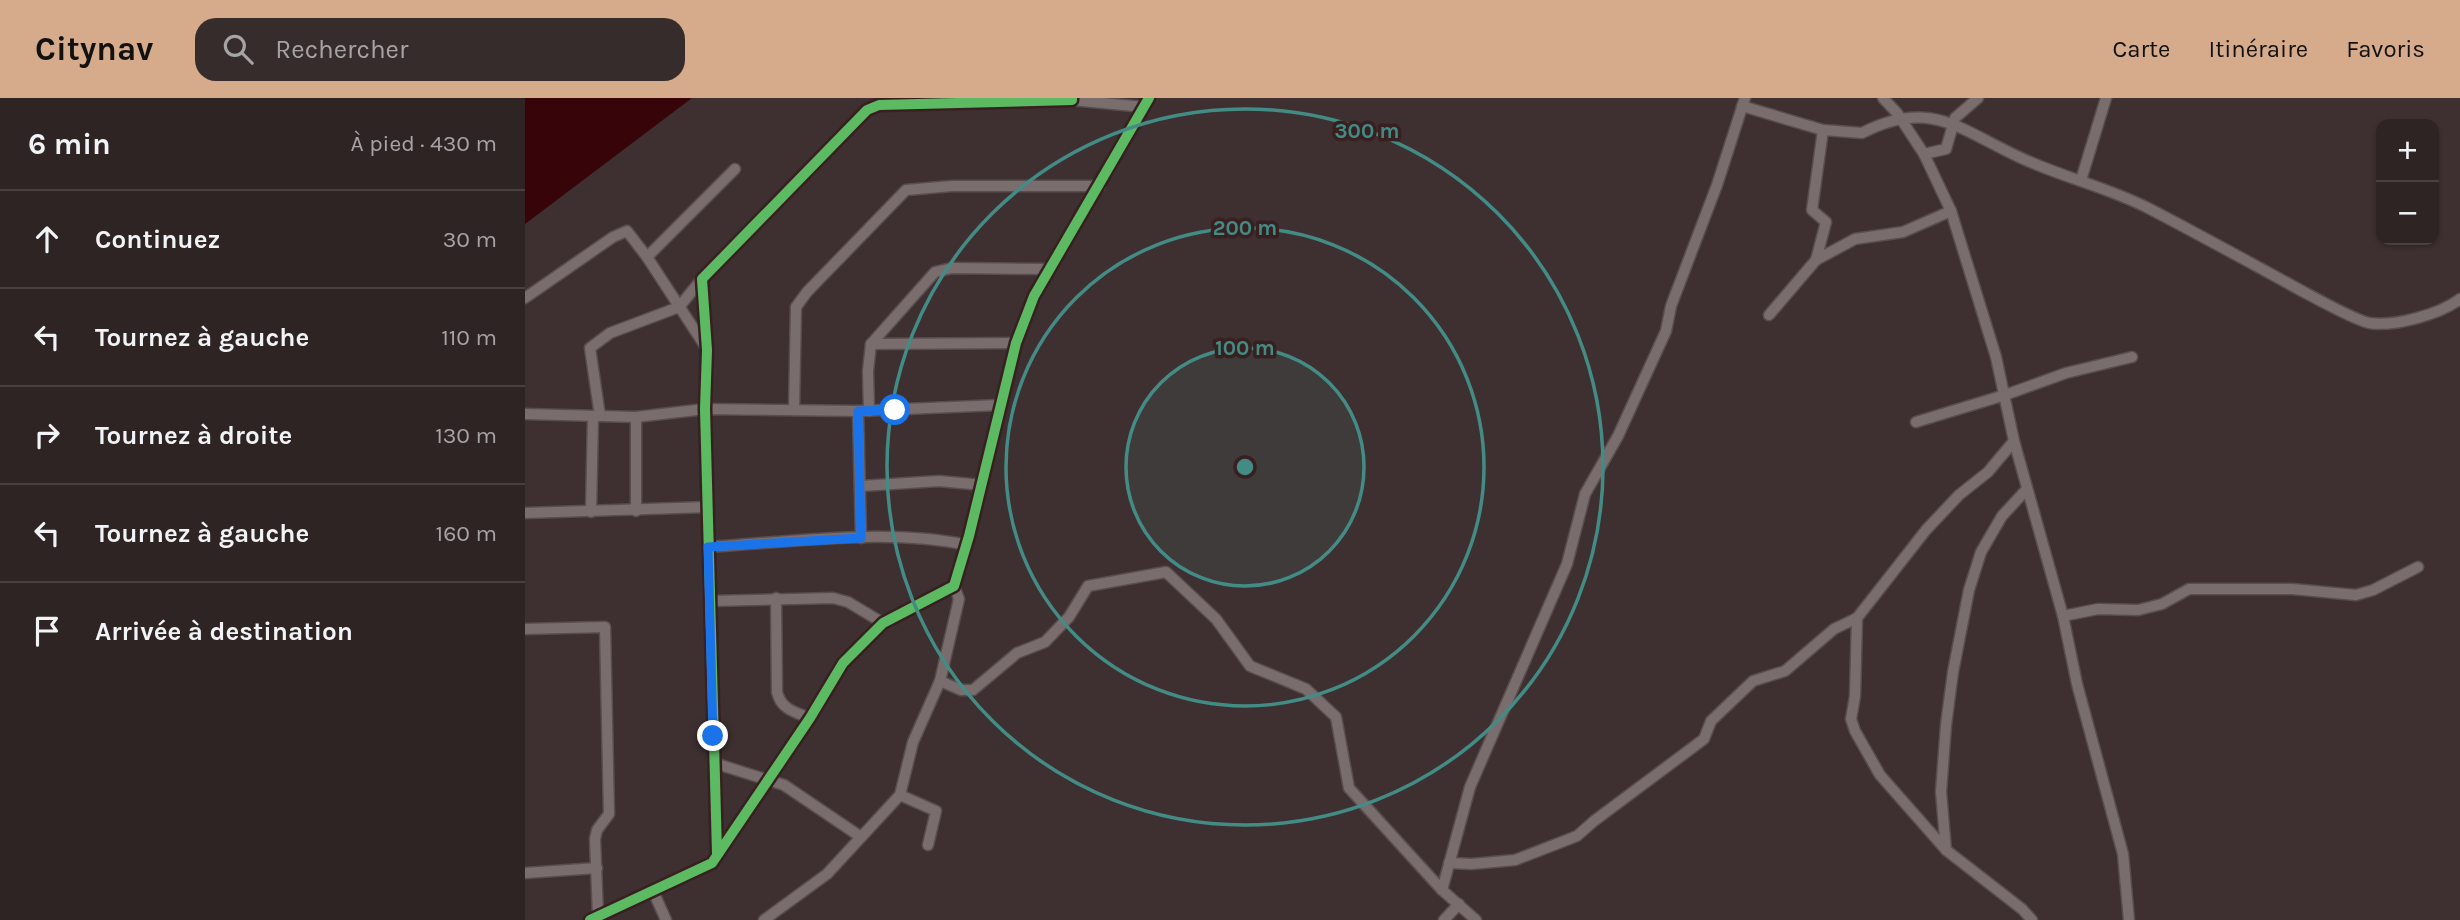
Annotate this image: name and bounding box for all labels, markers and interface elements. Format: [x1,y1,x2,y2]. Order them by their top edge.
search box [195,18,685,81]
text: Citynav [35,30,153,68]
icon: search [219,30,257,68]
text: Rechercher [275,34,408,65]
text: Carte [2112,35,2170,63]
text: Itinéraire [2208,35,2308,63]
text: Favoris [2346,35,2425,63]
text: 300 m [1335,119,1399,143]
map controls [2376,119,2439,245]
button: + [2376,119,2439,182]
text: 6 min [28,126,111,162]
text: À pied · 430 m [351,130,497,157]
button: − [2376,182,2439,245]
text: 200 m [1213,216,1277,240]
icon: ahead [28,220,66,258]
text: Continuez [95,224,220,255]
text: 30 m [443,226,497,253]
icon: left [28,318,66,356]
text: Tournez à gauche [95,322,309,353]
text: 110 m [441,324,497,351]
text: 100 m [1215,336,1275,360]
route start [879,394,910,425]
icon: right [28,416,66,454]
text: Tournez à droite [95,420,292,451]
text: 130 m [435,422,497,449]
centre of rings [1233,455,1257,479]
icon: left [28,514,66,552]
text: Tournez à gauche [95,518,309,549]
text: 160 m [436,520,497,547]
icon: arrive [28,612,66,650]
text: Arrivée à destination [95,616,353,647]
route end [697,720,728,751]

